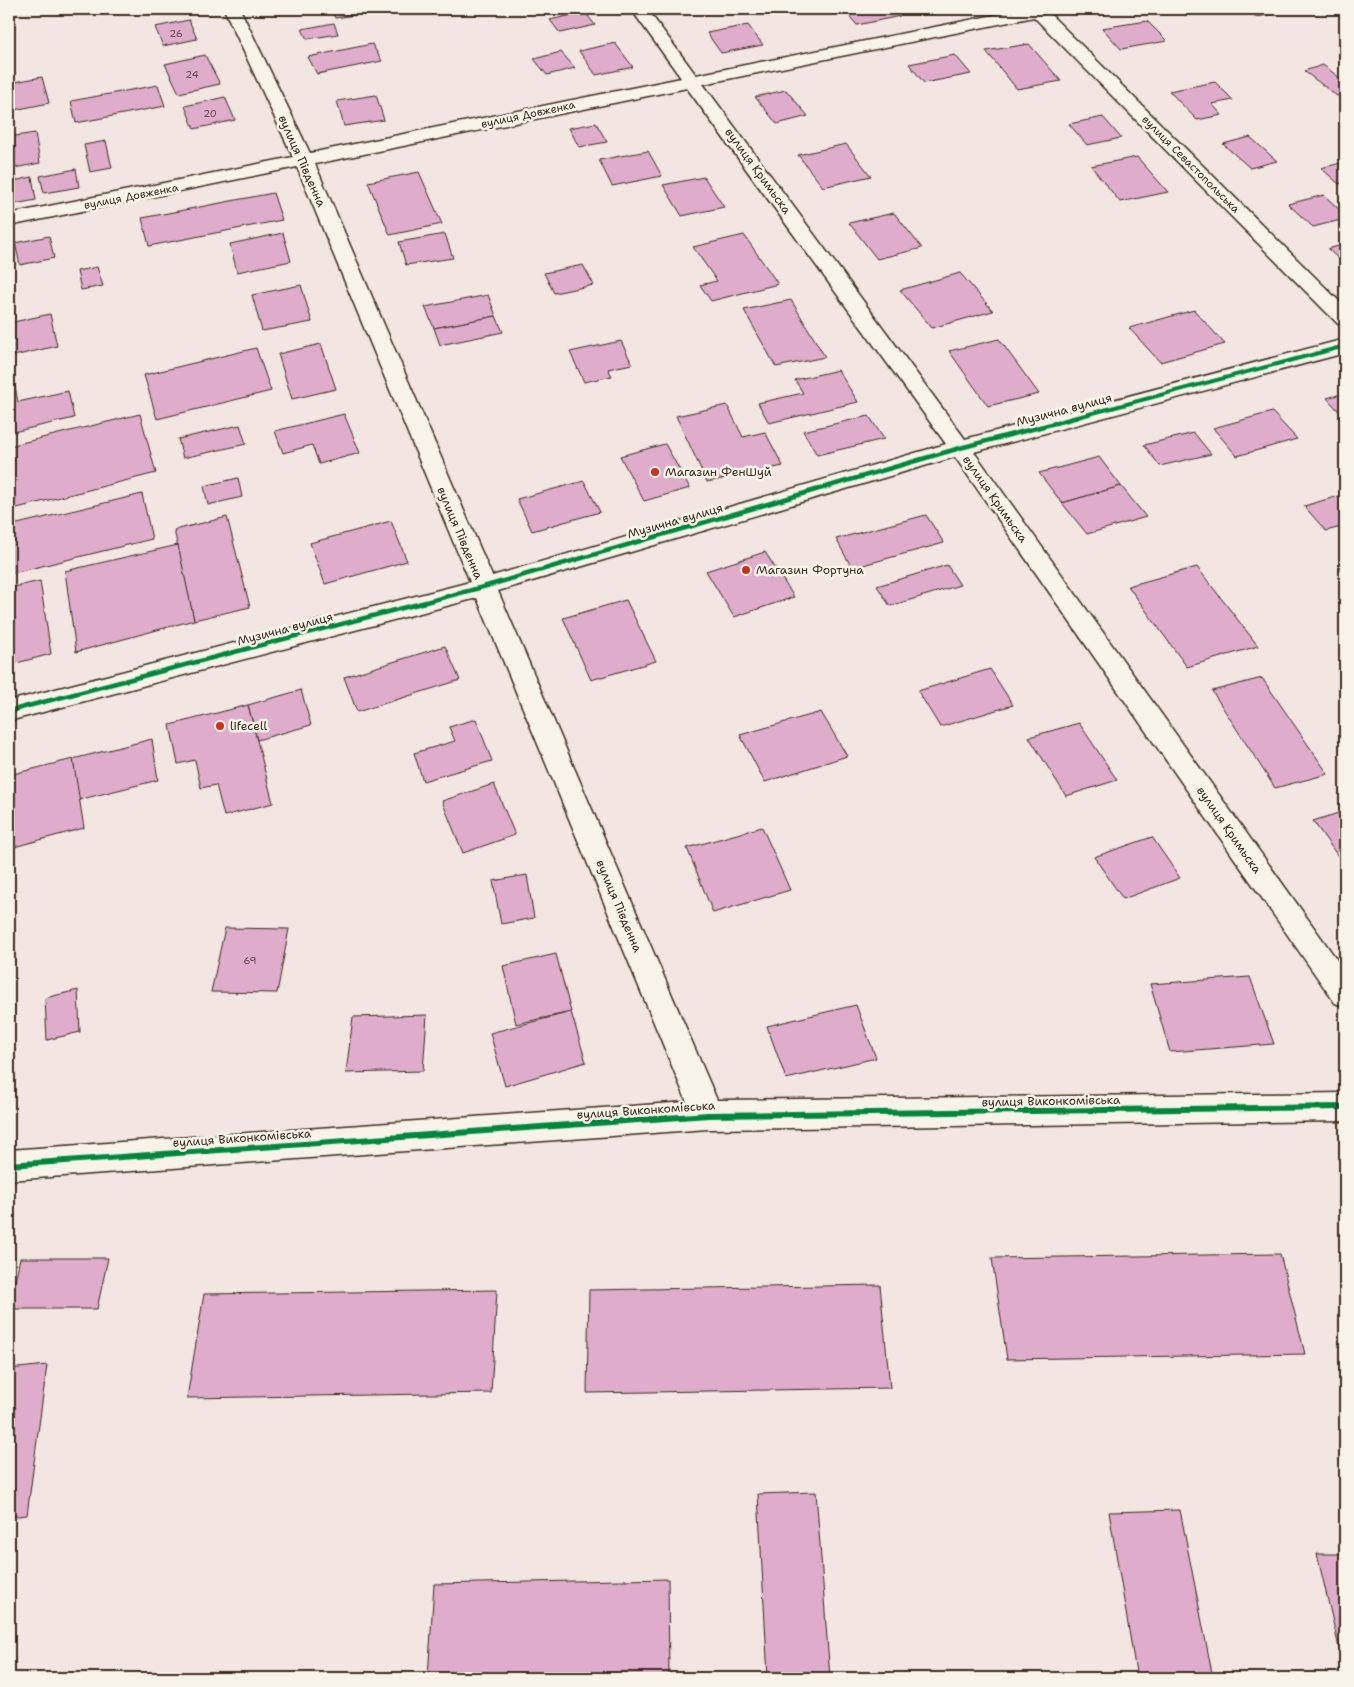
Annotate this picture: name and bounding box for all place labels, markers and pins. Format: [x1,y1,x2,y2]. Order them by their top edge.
place label: Магазин ФенШуй [665,464,772,480]
marker: Магазин ФенШуй [649,466,661,478]
place label: Магазин Фортуна [756,562,864,578]
marker: Магазин Фортуна [740,564,752,576]
place label: lifecell [230,718,267,734]
marker: lifecell [214,720,226,732]

